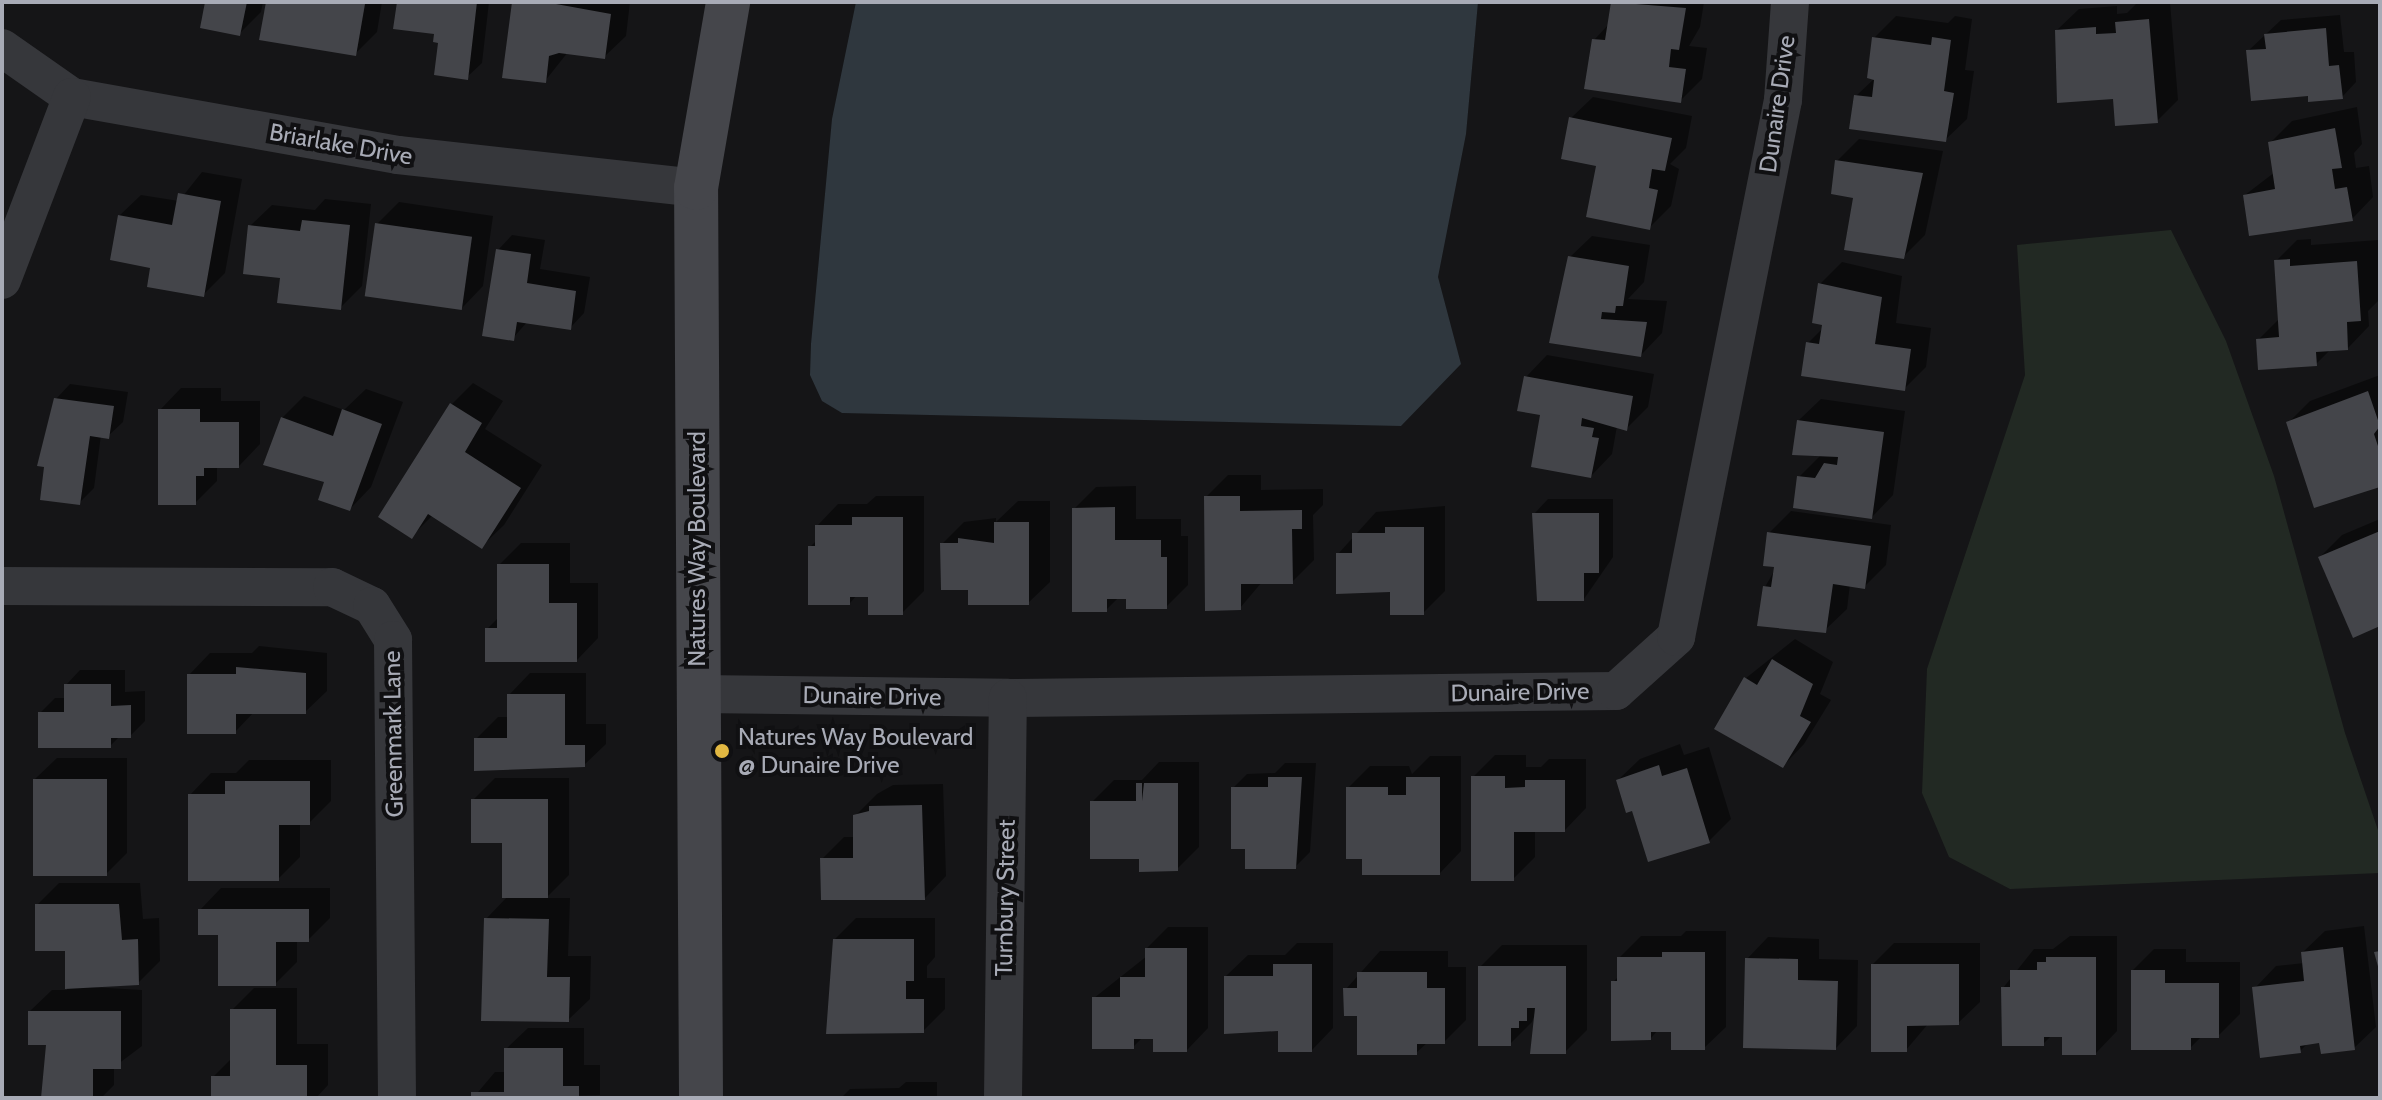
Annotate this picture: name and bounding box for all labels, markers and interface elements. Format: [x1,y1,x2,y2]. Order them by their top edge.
street label: Dunaire Drive [1753,33,1801,175]
street label: Briarlake Drive [267,117,415,171]
street label: Natures Way Boulevard [683,431,711,667]
street label: Greenmark Lane [377,650,409,818]
street label: Dunaire Drive [1450,676,1590,708]
street label: Dunaire Drive [802,680,942,712]
place label: Natures Way Boulevard @ Dunaire Drive [738,723,973,779]
marker: Natures Way Boulevard @ Dunaire Drive [713,742,731,760]
street label: Turnbury Street [989,819,1021,977]

